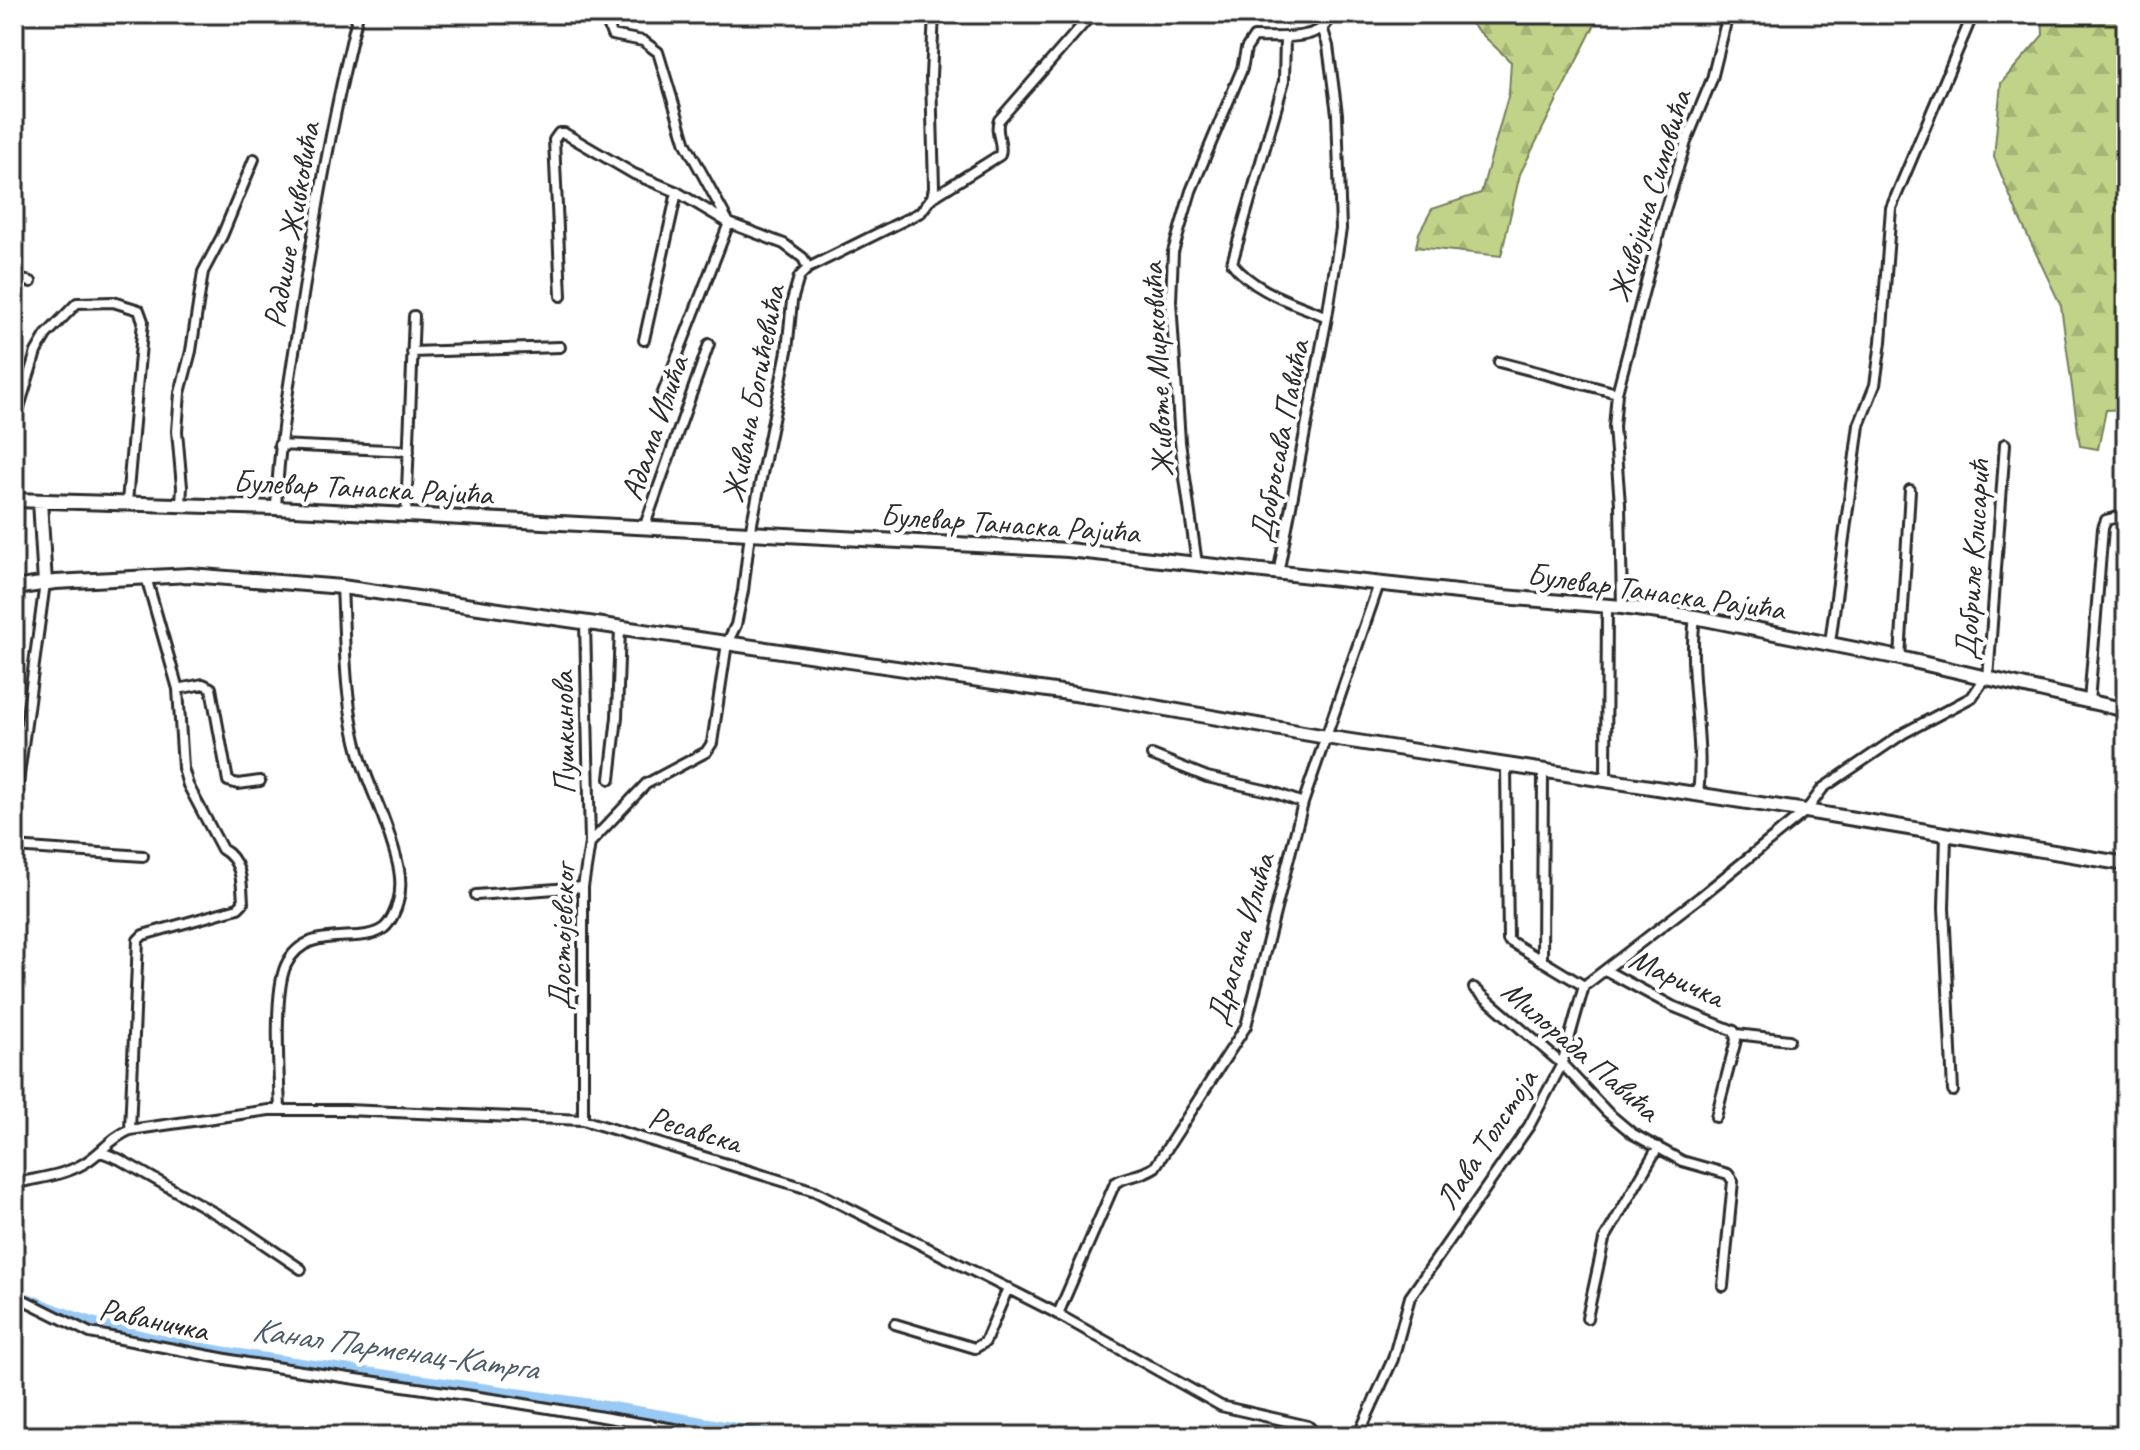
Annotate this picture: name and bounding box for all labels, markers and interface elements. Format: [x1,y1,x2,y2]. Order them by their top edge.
street label: Живојина Симовића [1598,83,1702,307]
street label: Радише Живковића [253,117,330,331]
street label: Животе Мирковића [1131,260,1184,478]
street label: Живана Богићевића [712,280,795,506]
street label: Добросава Павића [1240,335,1320,545]
street label: Адама Илића [611,349,699,506]
street label: Добриле Клисарић [1945,457,2000,661]
street label: Булевар Танаска Рајића [232,460,496,515]
street label: Булевар Танаска Рајића [879,494,1143,553]
street label: Булевар Танаска Рајића [1525,553,1789,630]
street label: Пушкинова [542,669,585,795]
street label: Драгана Илића [1196,847,1285,1029]
street label: Достојевског [538,859,585,1011]
street label: Маричка [1623,938,1733,1018]
street label: Милорада Павића [1493,971,1670,1132]
street label: Лава Толстоја [1426,1060,1548,1217]
street label: Ресавска [644,1096,749,1164]
street label: Раваничка [96,1288,214,1351]
water label: Канал Парменац-Катрга [250,1307,544,1390]

